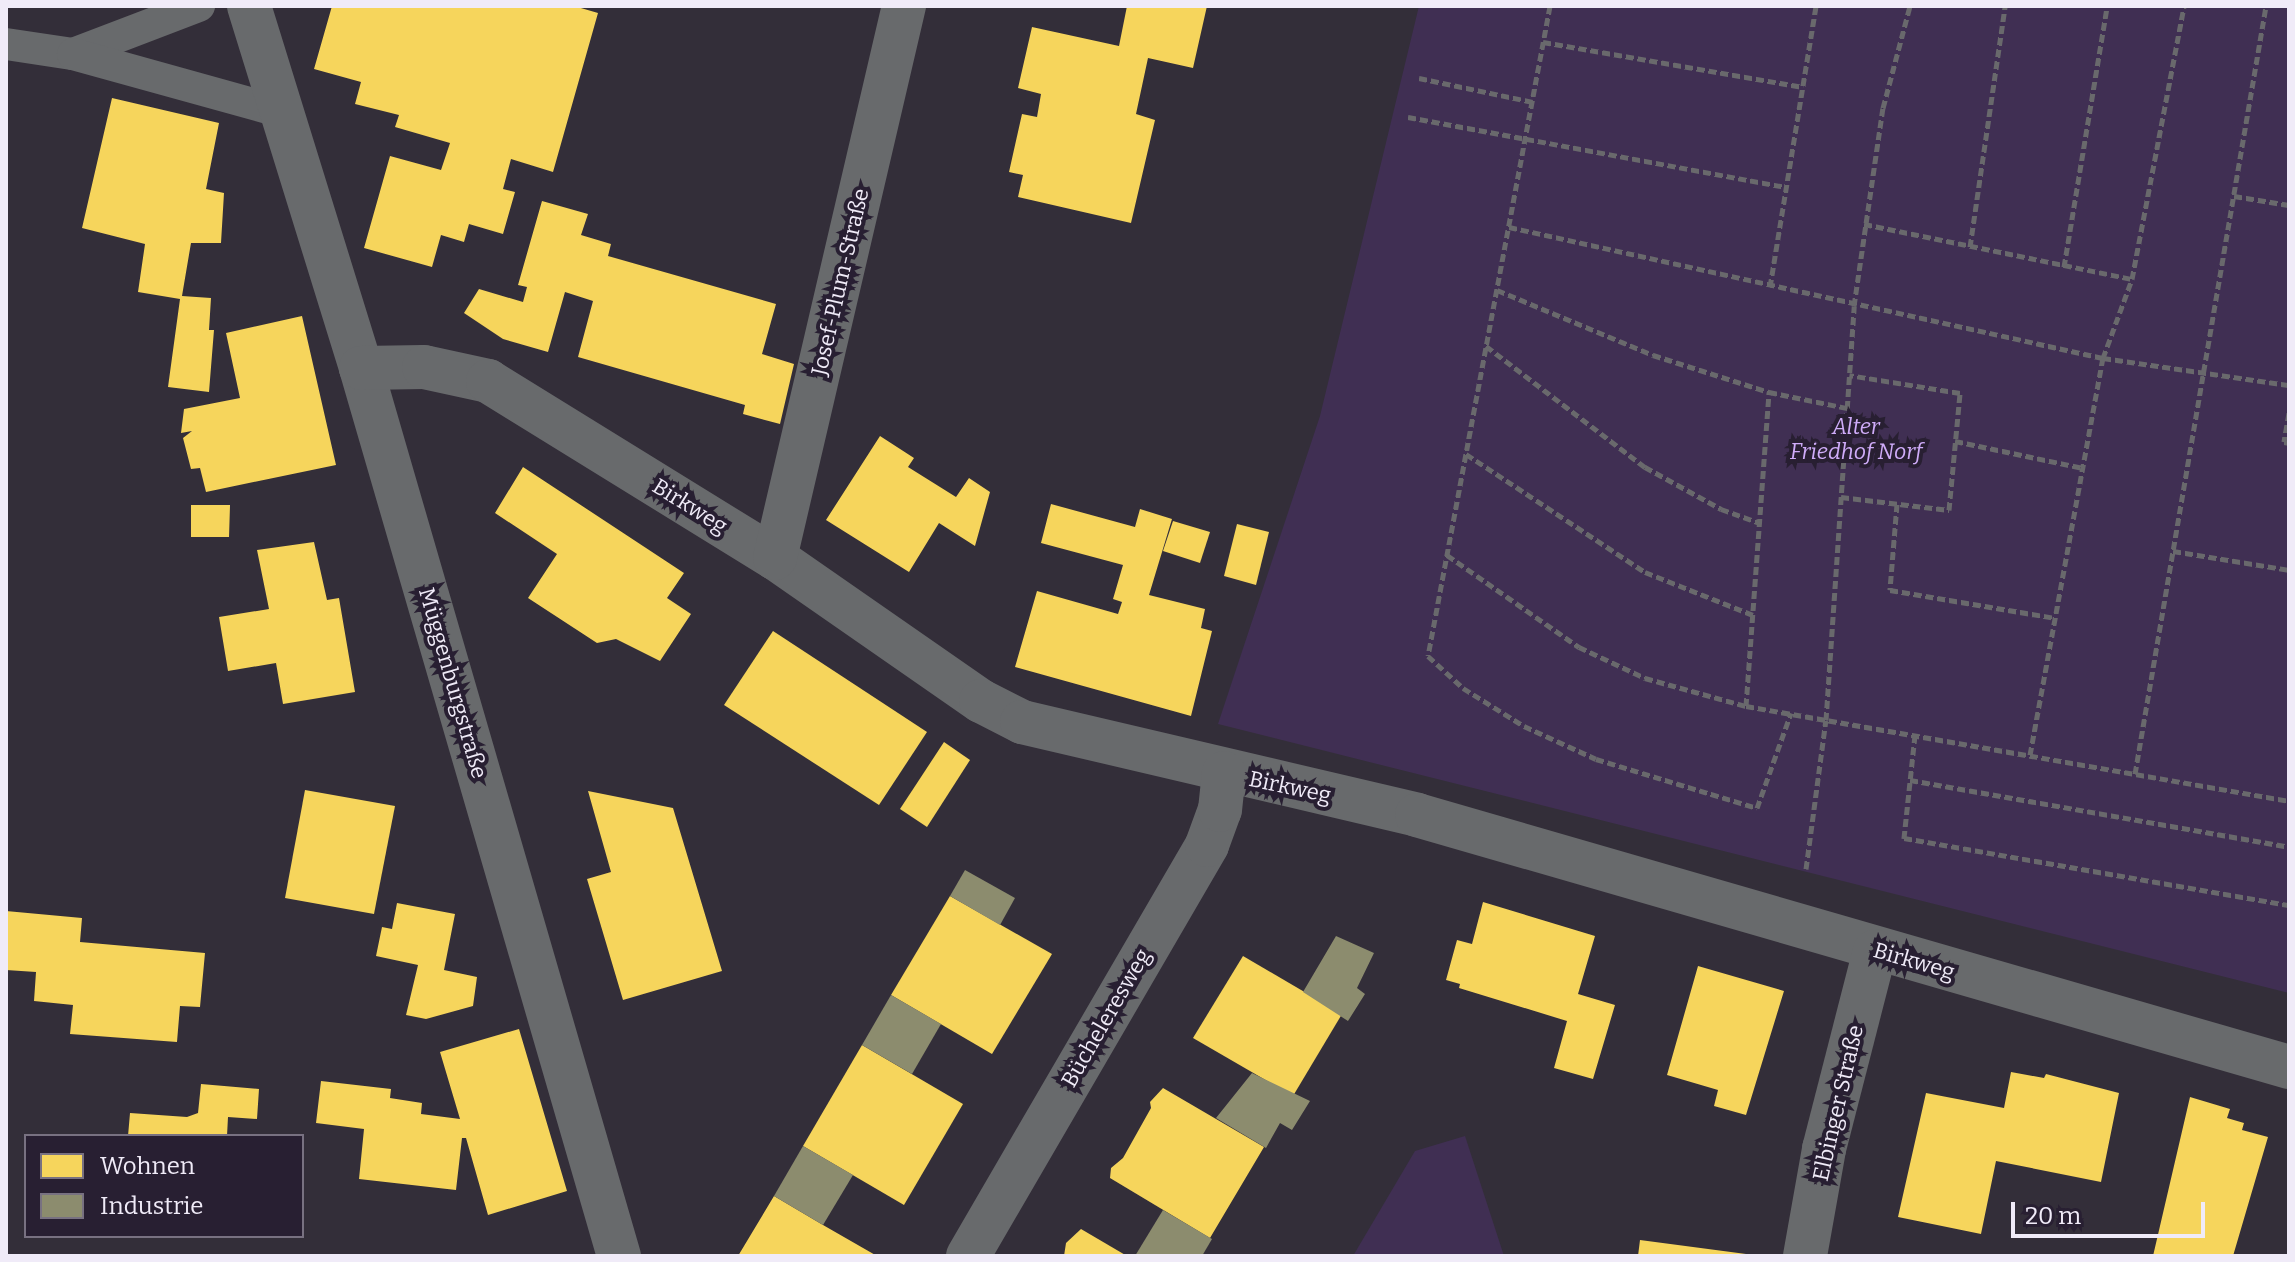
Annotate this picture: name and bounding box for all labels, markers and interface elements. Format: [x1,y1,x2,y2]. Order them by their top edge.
street label: Josef-Plum-Straße [806,186,874,378]
park label: Alter Friedhof Norf [1790,413,1922,464]
street label: Birkweg [648,473,732,539]
street label: Müggenburgstraße [413,585,493,781]
street label: Birkweg [1247,765,1333,809]
street label: Birkweg [1870,937,1958,985]
street label: Bücheleresweg [1056,944,1156,1092]
street label: Elbinger Straße [1807,1022,1869,1184]
legend [24,1134,304,1238]
text: Wohnen [100,1152,195,1180]
scale bar [2015,1186,2209,1236]
text: Industrie [100,1192,203,1220]
text: 20 m [2025,1202,2081,1230]

